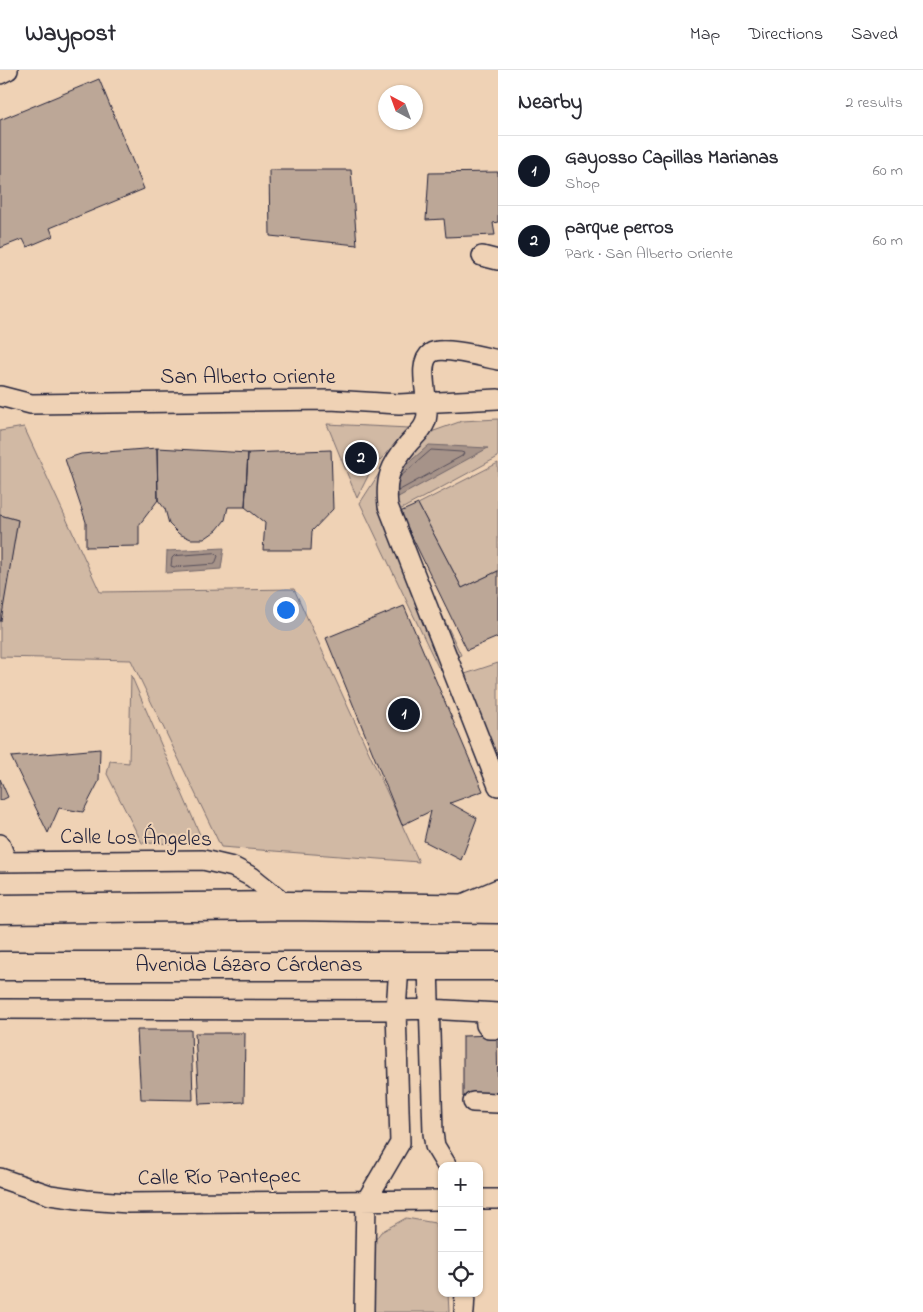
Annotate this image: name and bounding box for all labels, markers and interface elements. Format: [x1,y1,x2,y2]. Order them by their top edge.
text: Waypost [25,17,116,52]
text: Map [690,22,720,48]
text: Directions [748,22,823,48]
text: Saved [851,22,898,48]
north arrow [378,85,423,130]
text: Nearby [518,88,582,118]
text: 2 results [845,91,903,115]
text: Gayosso Capillas Marianas [565,145,778,172]
text: 1 [531,159,537,183]
text: 60 m [873,159,903,183]
text: Shop [565,172,600,196]
text: parque perros [565,215,674,242]
text: 2 [530,229,538,253]
text: 60 m [873,229,903,253]
text: Park · San Alberto Oriente [565,242,733,266]
street label: San Alberto Oriente [160,362,336,394]
pin: 2 [345,439,377,477]
your location [273,597,299,623]
pin: 1 [388,695,420,733]
street label: Calle Los Ángeles [60,822,212,857]
street label: Avenida Lázaro Cárdenas [135,950,363,982]
street label: Calle Río Pantepec [137,1161,301,1195]
map controls [438,1162,483,1297]
button: + [438,1162,483,1207]
button: − [438,1207,483,1252]
button: locate [438,1252,483,1297]

